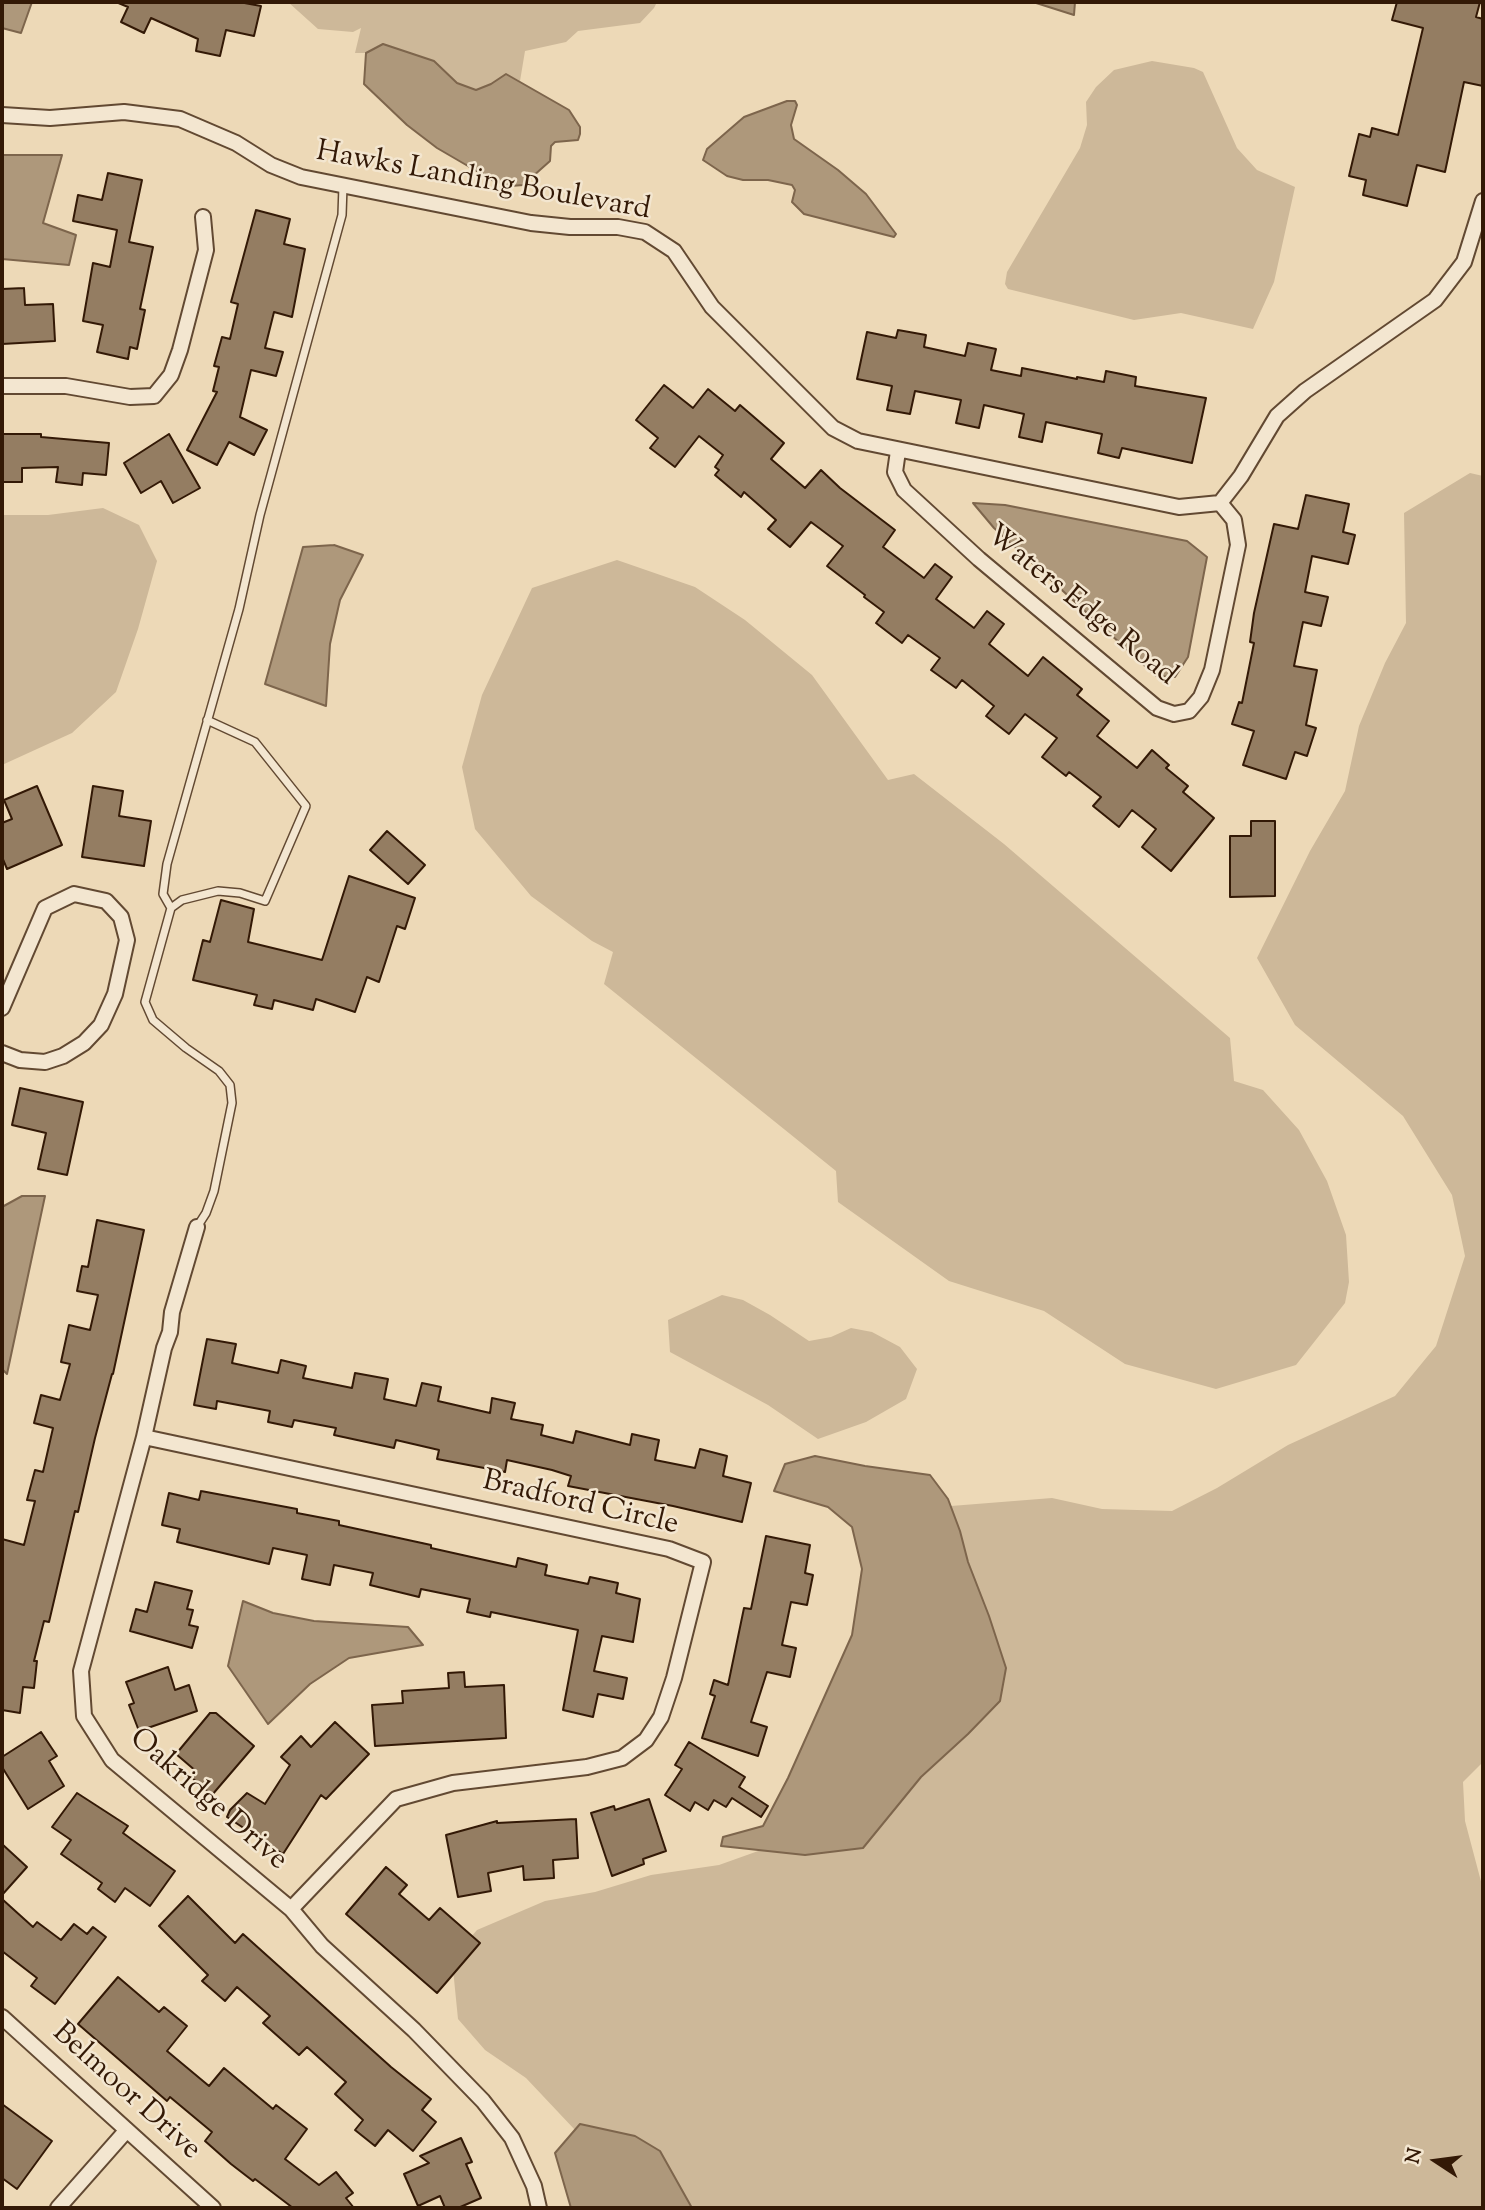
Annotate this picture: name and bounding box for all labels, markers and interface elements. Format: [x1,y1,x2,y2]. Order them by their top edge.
street label: Hawks Landing Boulevard [313,136,653,230]
street label: Waters Edge Road [977,519,1183,695]
street label: Bradford Circle [478,1465,682,1545]
street label: Oakridge Drive [120,1722,294,1880]
street label: Belmoor Drive [43,2017,207,2169]
north arrow [1401,2126,1471,2196]
text: N [1400,2146,1430,2167]

